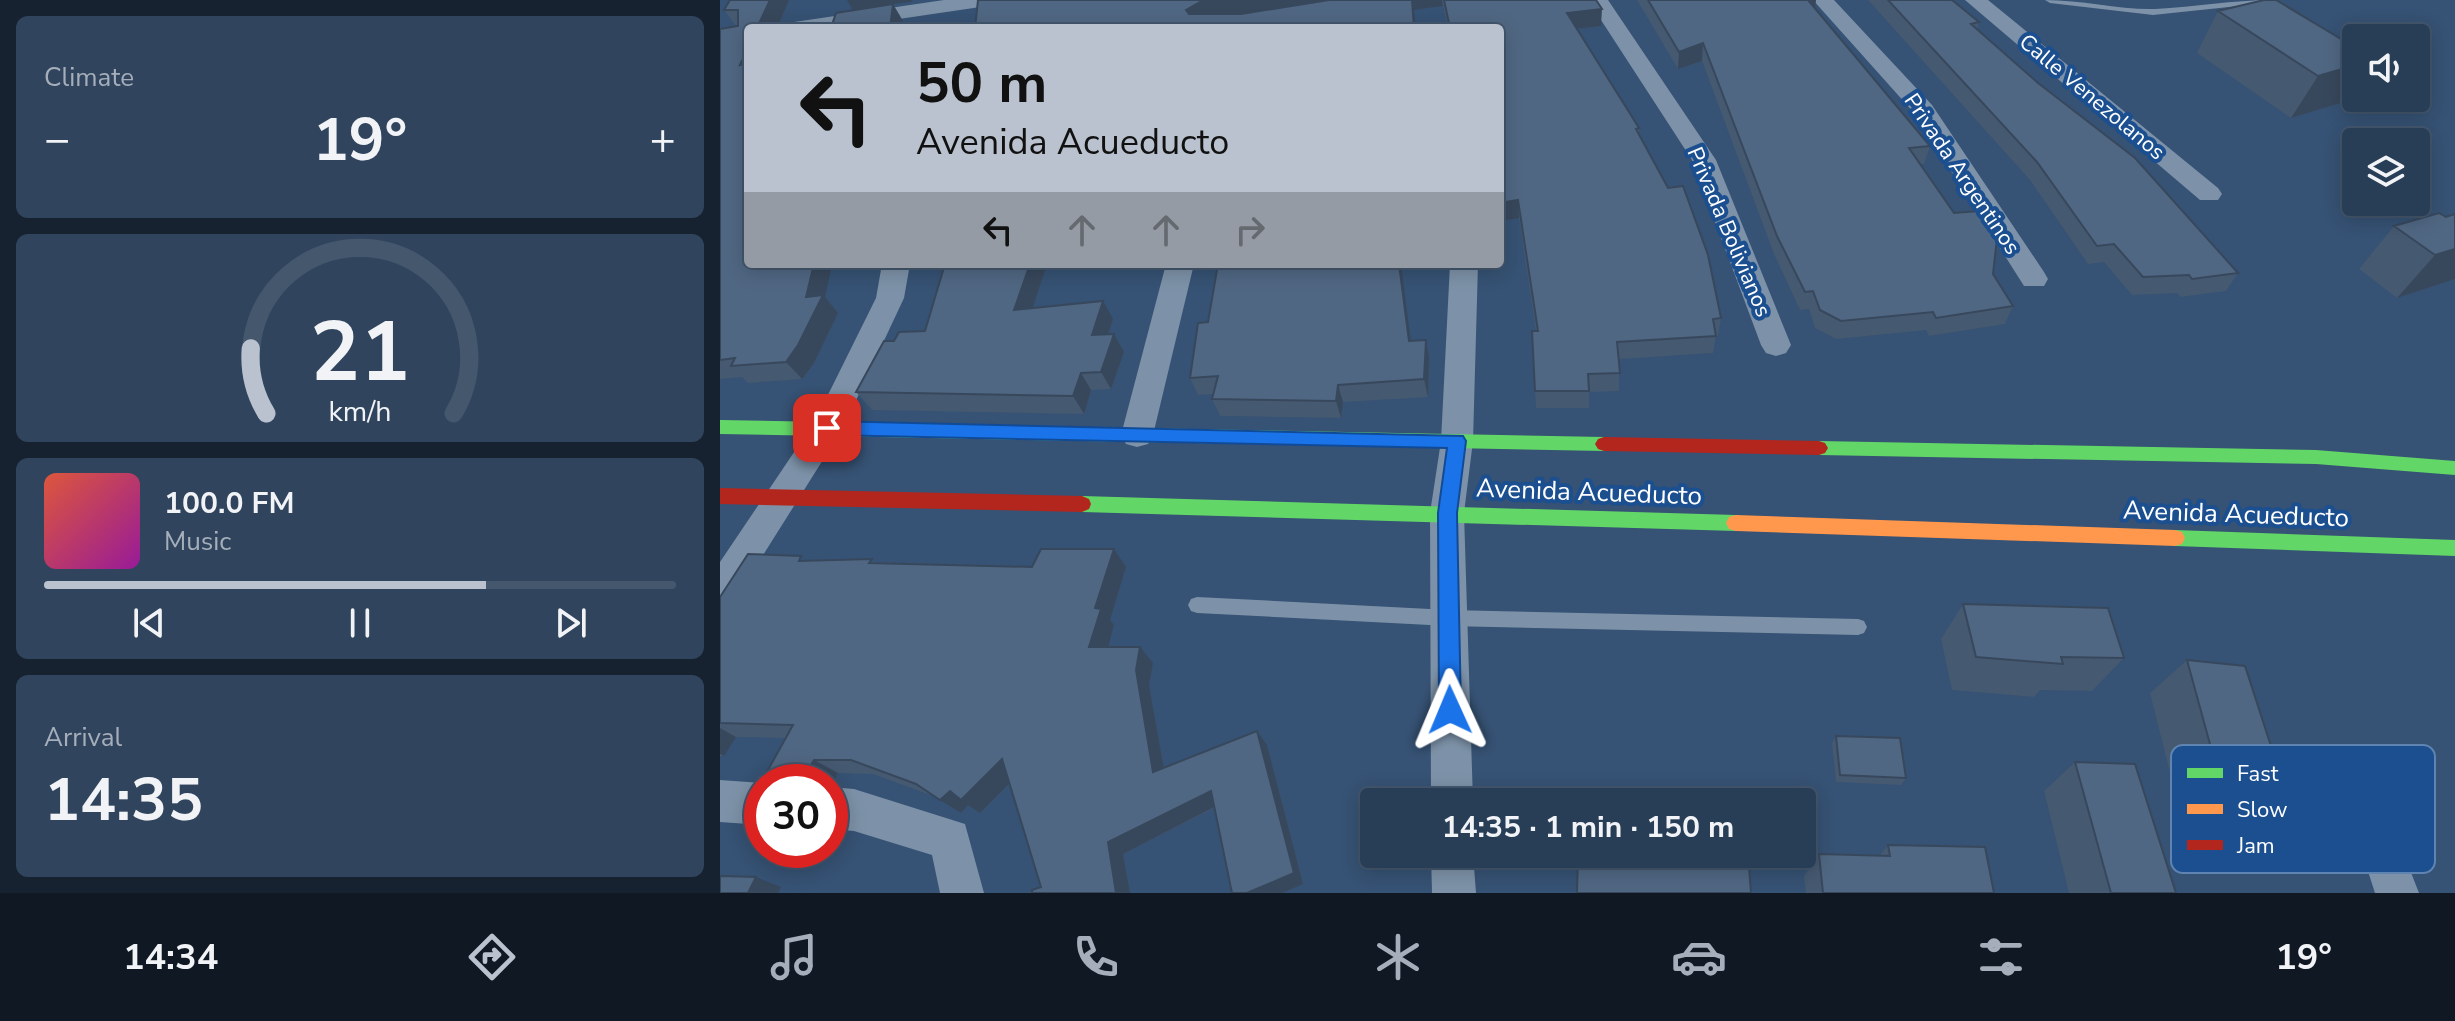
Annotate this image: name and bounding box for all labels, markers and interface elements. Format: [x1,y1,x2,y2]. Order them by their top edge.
map controls [2342,24,2430,216]
button: sound [2342,24,2430,112]
street label: Calle Venezolanos [2013,27,2171,167]
text: 50 m [916,45,1047,122]
icon: left [784,56,888,160]
text: Climate [44,60,134,95]
street label: Privada Argentinos [1897,87,2027,261]
text: 19° [313,99,407,181]
text: − [44,110,70,170]
text: + [650,110,676,170]
text: Avenida Acueducto [916,118,1229,167]
button: layers [2342,128,2430,216]
street label: Privada Bolivianos [1680,142,1778,322]
icon: left [976,208,1020,252]
icon: ahead [1060,208,1104,252]
icon: ahead [1144,208,1188,252]
icon: right [1228,208,1272,252]
text: 21 [310,295,410,408]
text: km/h [329,392,391,431]
pin [793,394,861,462]
icon: arrive [805,406,849,450]
street label: Avenida Acueducto [1475,471,1703,513]
text: 100.0 FM [164,483,294,524]
street label: Avenida Acueducto [2122,493,2350,535]
text: Music [164,524,231,559]
icon: previous [127,601,171,645]
icon: pause [338,601,382,645]
icon: next [549,601,593,645]
position arrow [1408,668,1492,752]
text: Arrival [44,720,122,755]
legend [2171,745,2435,873]
text: 14:35 [44,759,203,841]
text: Fast [2237,759,2279,789]
speed limit sign: 30 [744,764,848,868]
text: Slow [2237,795,2288,825]
text: 14:35 · 1 min · 150 m [1442,807,1734,848]
text: Jam [2236,831,2275,861]
icon: directions [464,929,520,985]
icon: music [766,929,822,985]
icon: phone [1068,929,1124,985]
icon: climate [1370,929,1426,985]
icon: car [1671,929,1727,985]
icon: filters [1973,929,2029,985]
text: 14:34 [123,933,218,982]
text: 19° [2275,933,2332,982]

